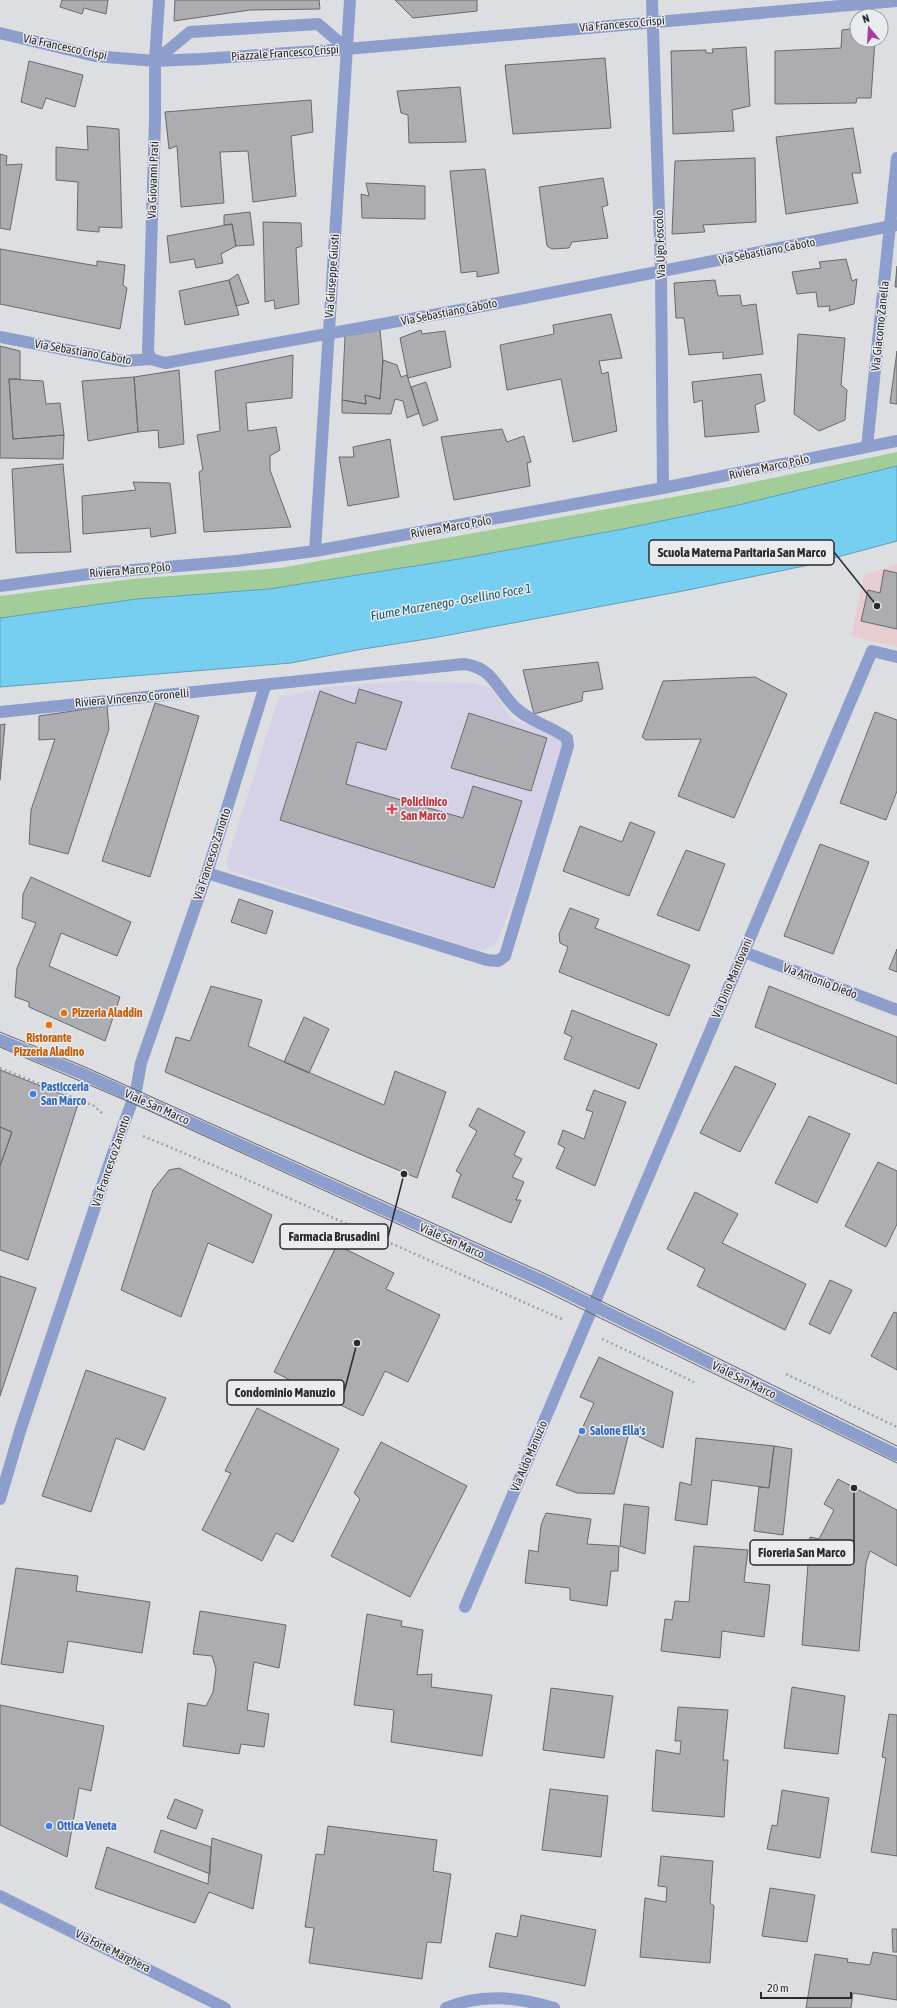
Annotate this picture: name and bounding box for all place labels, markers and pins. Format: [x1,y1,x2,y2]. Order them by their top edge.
callout: Scuola Materna Paritaria San Marco [649,540,834,565]
place label: Policlinico San Marco [401,795,448,823]
marker: Policlinico San Marco [386,803,398,815]
place label: Pizzeria Aladdin [72,1006,143,1020]
marker: Pizzeria Aladdin [59,1008,69,1018]
marker: Ristorante Pizzeria Aladino [44,1020,54,1030]
place label: Ristorante Pizzeria Aladino [14,1031,85,1059]
place label: Pasticceria San Marco [41,1080,89,1108]
marker: Pasticceria San Marco [28,1089,38,1099]
callout: Farmacia Brusadini [280,1224,388,1249]
callout: Condominio Manuzio [227,1380,344,1405]
place label: Salone Ella's [590,1424,646,1438]
marker: Salone Ella's [577,1426,587,1436]
callout: Fioreria San Marco [750,1540,854,1565]
place label: Ottica Veneta [57,1819,117,1833]
marker: Ottica Veneta [44,1821,54,1831]

